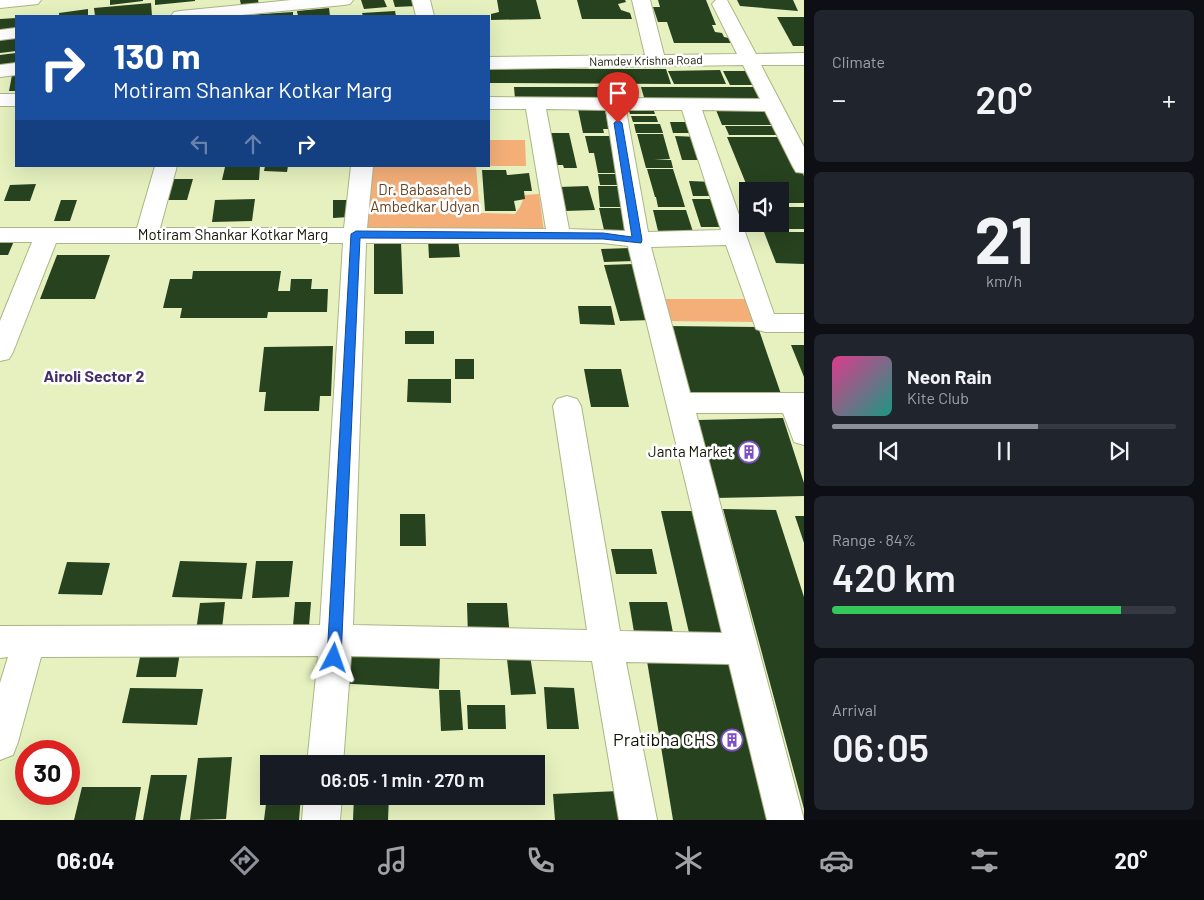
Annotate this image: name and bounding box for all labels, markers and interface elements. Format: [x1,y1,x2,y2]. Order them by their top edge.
text: 130 m [113,34,200,76]
icon: right [30,35,95,100]
street label: Namdev Krishna Road [589,52,703,68]
text: Climate [832,52,885,71]
pin [597,72,639,123]
text: Motiram Shankar Kotkar Marg [113,76,392,102]
text: 20° [976,76,1032,122]
icon: arrive [604,79,632,107]
text: − [832,82,846,116]
text: + [1162,82,1176,116]
icon: left [186,130,214,158]
icon: ahead [239,130,267,158]
icon: right [292,130,320,158]
park label: Dr. Babasaheb Ambedkar Udyan [370,180,480,215]
map controls [739,182,789,232]
button: sound [739,182,789,232]
text: 21 [974,199,1034,277]
street label: Motiram Shankar Kotkar Marg [138,225,328,243]
text: km/h [986,271,1022,290]
text: Neon Rain [907,365,992,388]
district label: Airoli Sector 2 [44,366,144,385]
text: Kite Club [907,388,969,407]
icon: previous [875,437,903,465]
icon: pause [990,437,1018,465]
icon: next [1105,437,1133,465]
building icon: Janta Market [737,440,761,464]
place label: Janta Market [648,442,733,460]
text: Range · 84% [832,530,916,549]
text: 420 km [832,554,956,600]
position arrow [307,631,359,683]
text: Arrival [832,700,877,719]
text: 06:05 [832,724,929,770]
place label: Pratibha CHS [613,728,716,750]
building icon: Pratibha CHS [720,728,744,752]
speed limit sign: 30 [15,740,80,805]
text: 06:05 · 1 min · 270 m [321,768,484,791]
icon: directions [227,843,262,878]
icon: music [375,843,410,878]
icon: phone [523,843,558,878]
icon: climate [671,843,706,878]
icon: car [819,843,854,878]
icon: filters [967,843,1002,878]
text: 06:04 [56,847,115,873]
text: 20° [1114,847,1148,873]

